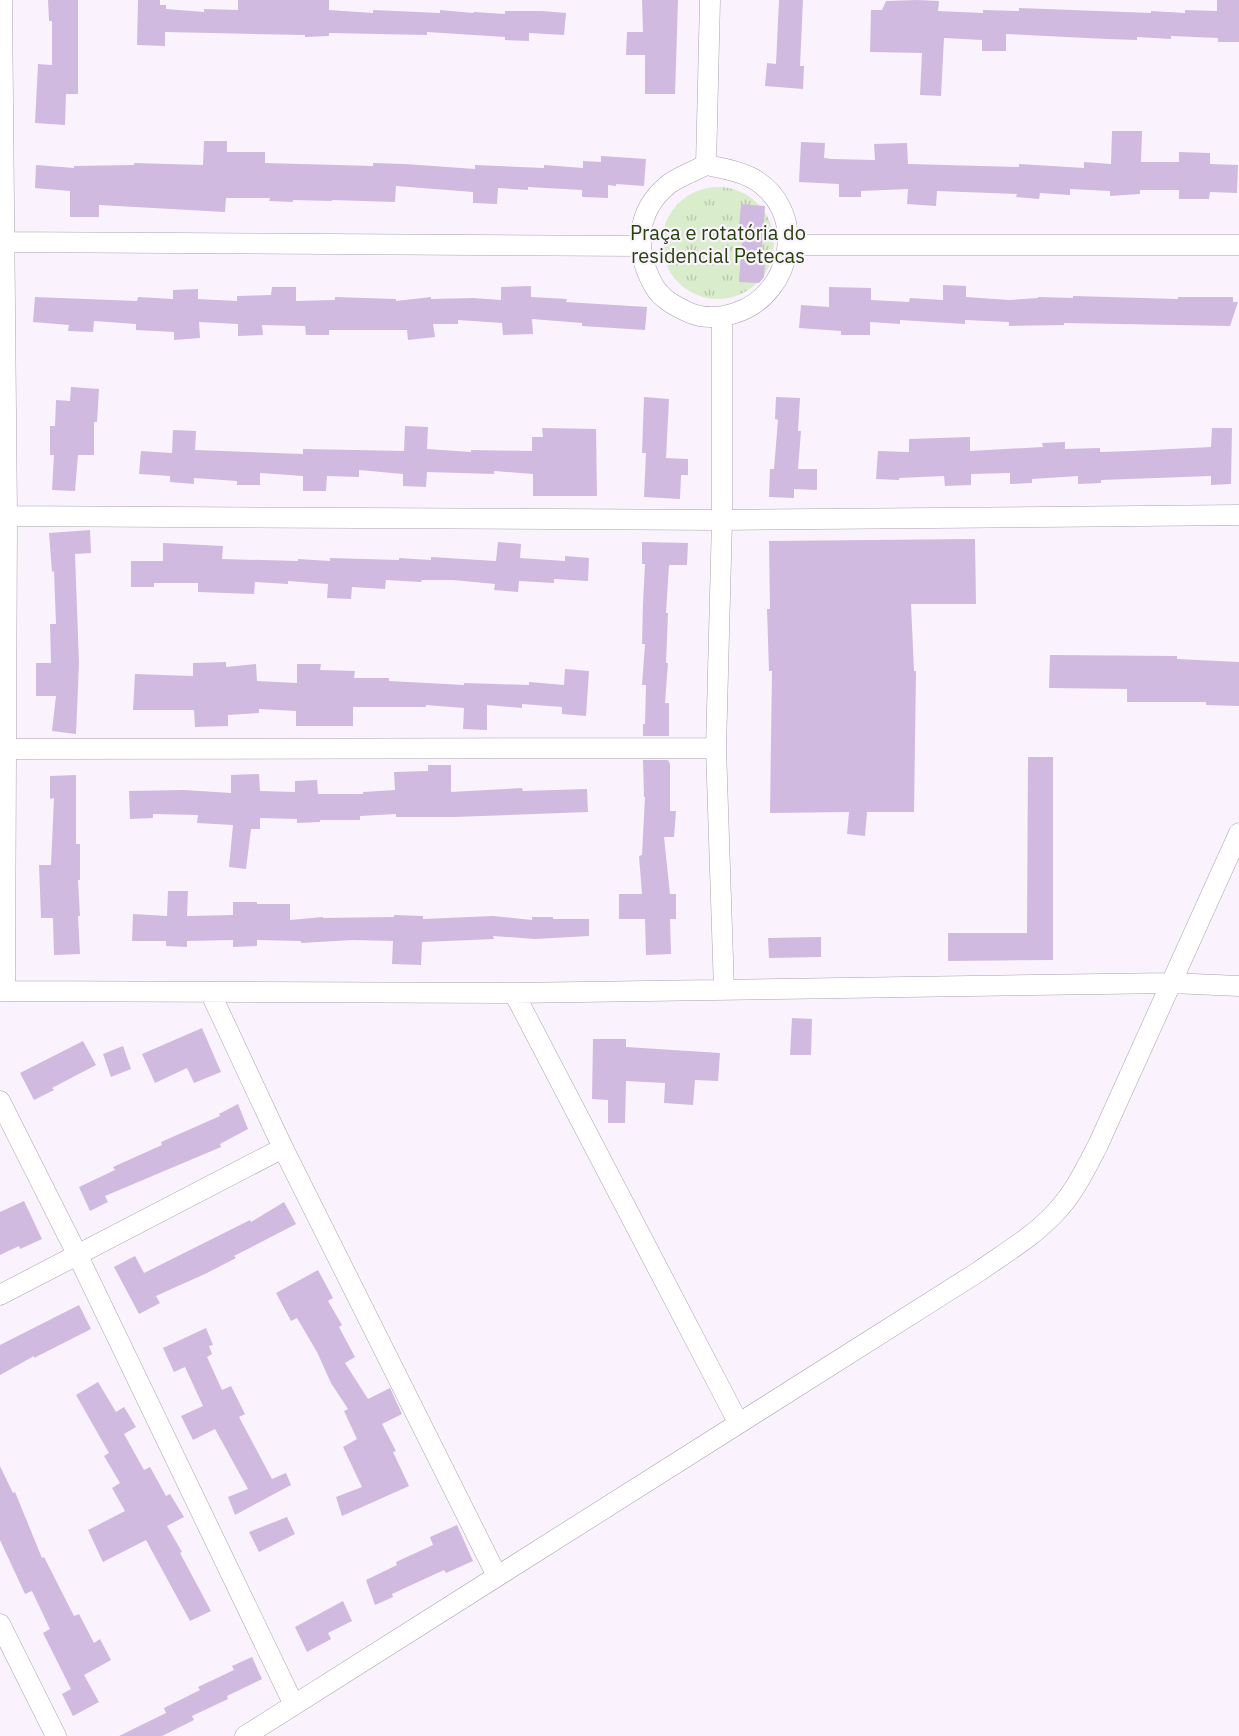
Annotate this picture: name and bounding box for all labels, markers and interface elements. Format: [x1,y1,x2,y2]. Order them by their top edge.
park label: Praça e rotatória do residencial Petecas [630,219,806,269]

